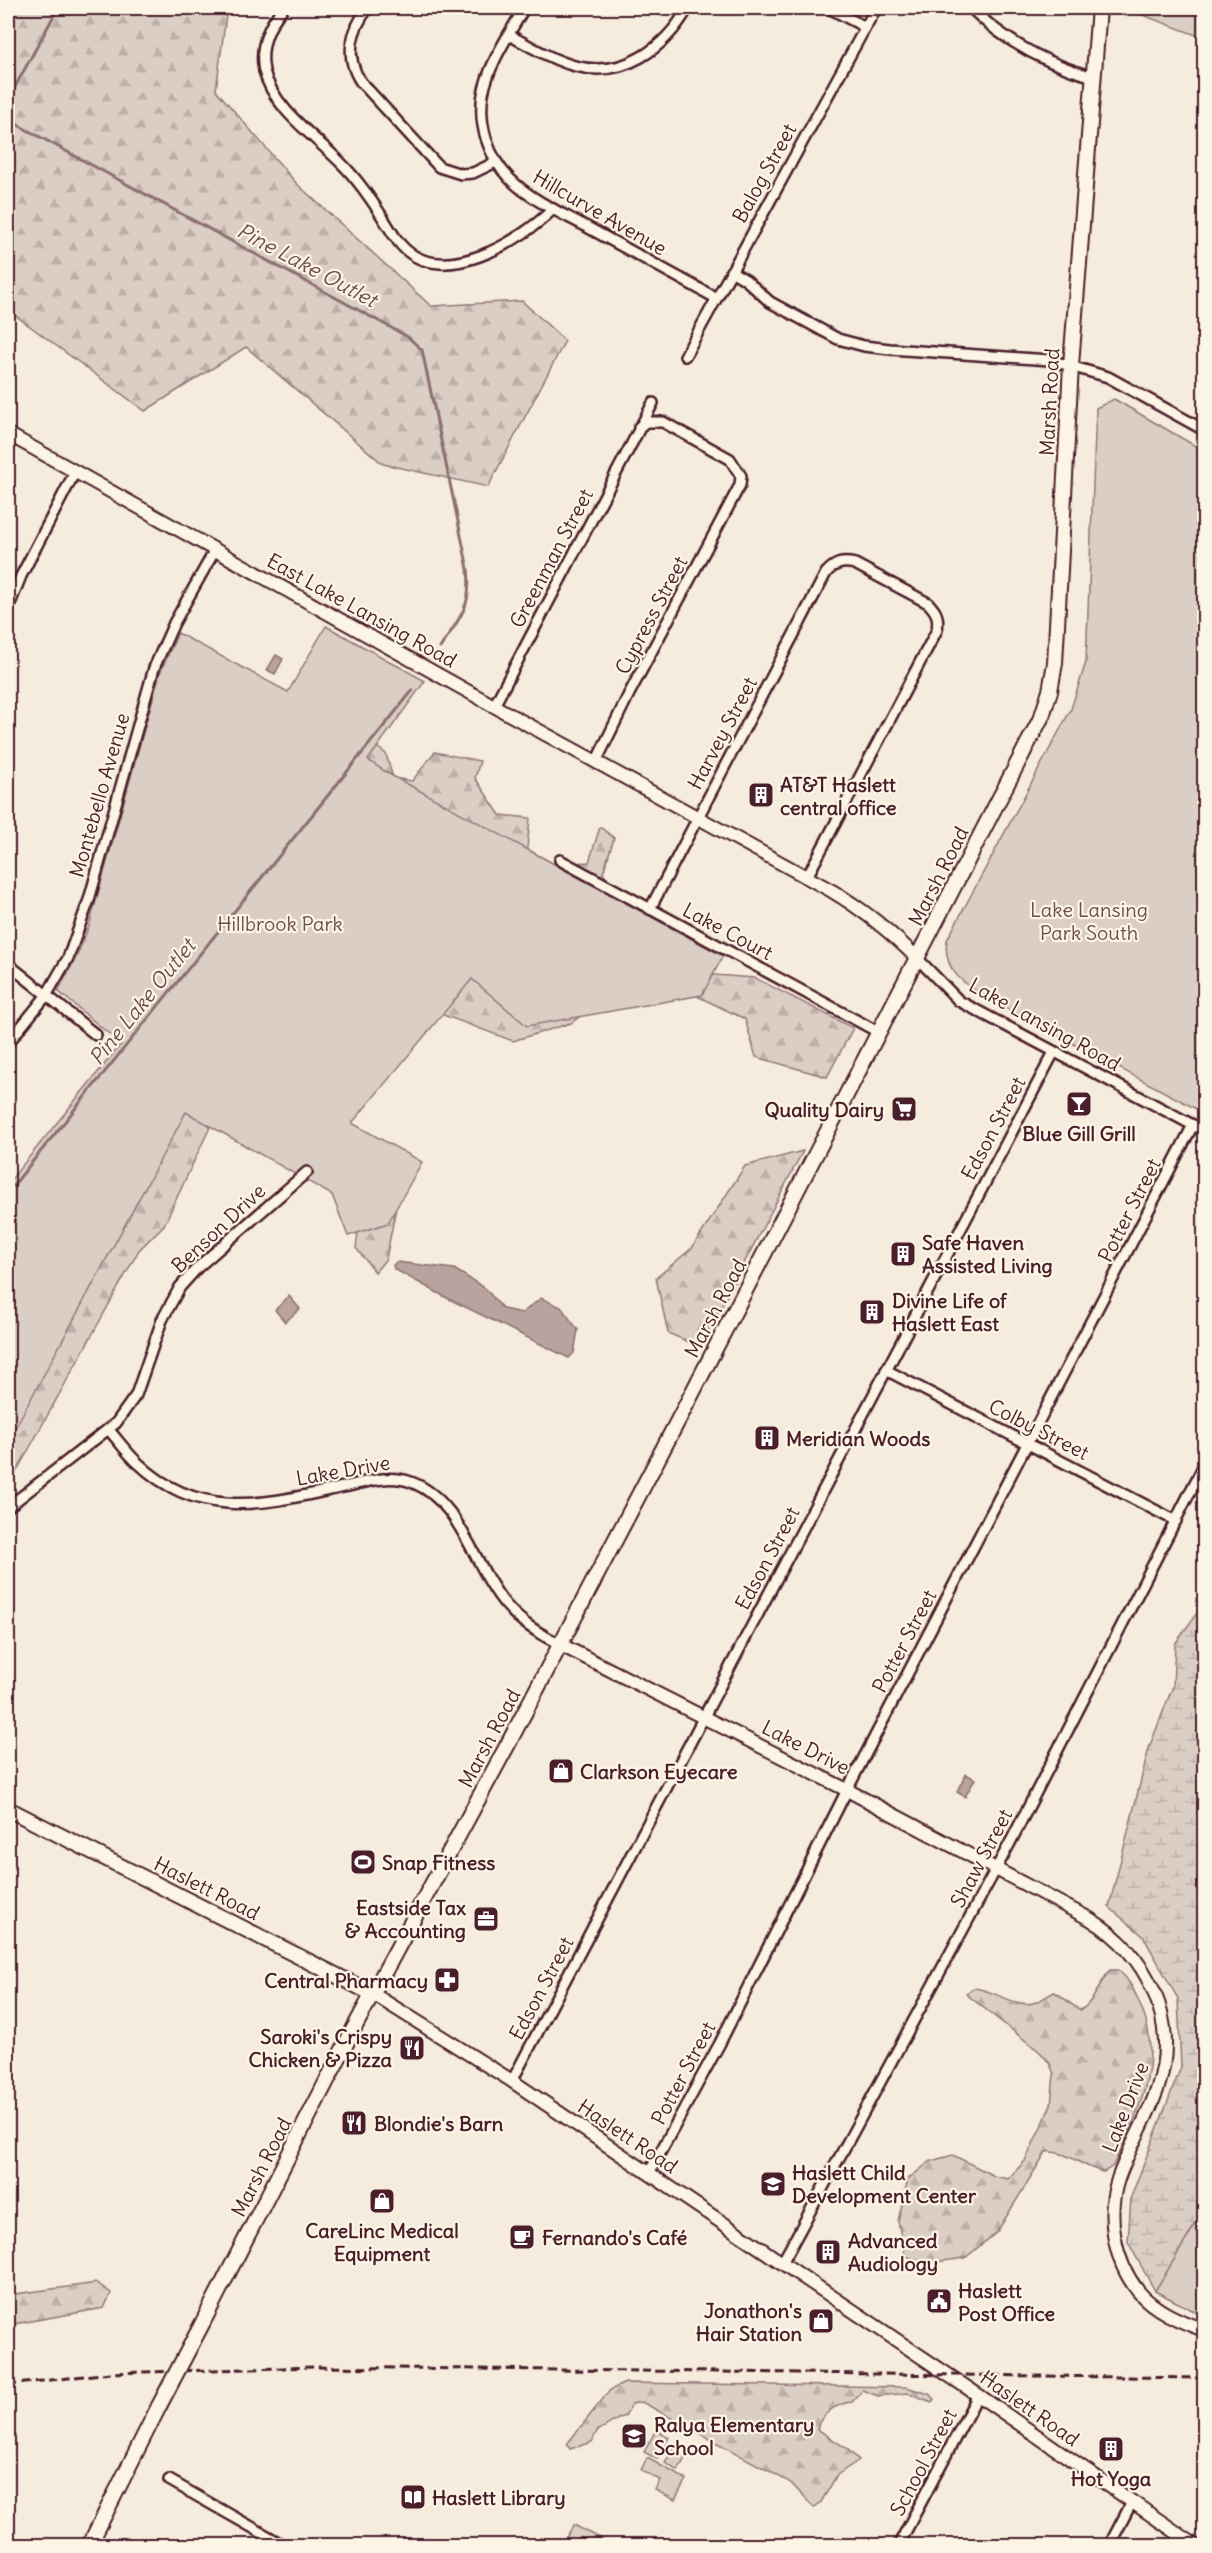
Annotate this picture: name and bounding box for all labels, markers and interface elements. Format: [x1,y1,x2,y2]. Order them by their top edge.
street label: Balog Street [727,119,802,227]
street label: Hillcurve Avenue [529,164,671,260]
water label: Pine Lake Outlet [232,217,384,315]
street label: Marsh Road [1034,347,1064,457]
street label: Greenman Street [504,484,598,632]
street label: East Lake Lansing Road [263,547,461,673]
street label: Cypress Street [609,551,693,678]
street label: Harvey Street [682,672,762,794]
street label: Montebello Avenue [64,710,134,880]
place label: AT&T Haslett central office [780,772,897,820]
building icon: AT&T Haslett central office [746,780,776,810]
street label: Marsh Road [902,822,974,930]
street label: Lake Court [679,897,778,965]
park label: Lake Lansing Park South [1030,897,1148,945]
park label: Hillbrook Park [217,911,343,936]
water label: Pine Lake Outlet [83,931,203,1071]
street label: Lake Lansing Road [965,972,1125,1076]
street label: Edson Street [955,1072,1031,1184]
bar icon: Blue Gill Grill [1064,1089,1094,1119]
supermarket icon: Quality Dairy [889,1094,919,1124]
place label: Quality Dairy [764,1097,884,1122]
place label: Blue Gill Grill [1022,1121,1136,1146]
street label: Potter Street [1092,1154,1166,1266]
street label: Benson Drive [166,1178,270,1278]
place label: Safe Haven Assisted Living [922,1230,1053,1278]
building icon: Safe Haven Assisted Living [888,1239,918,1269]
street label: Marsh Road [679,1254,751,1362]
place label: Divine Life of Haslett East [892,1288,1008,1336]
building icon: Divine Life of Haslett East [857,1297,887,1327]
street label: Colby Street [985,1393,1094,1465]
building icon: Meridian Woods [752,1423,782,1453]
place label: Meridian Woods [786,1426,930,1451]
street label: Lake Drive [294,1449,392,1491]
street label: Edson Street [729,1502,805,1614]
street label: Potter Street [866,1585,942,1697]
street label: Marsh Road [453,1684,525,1792]
street label: Lake Drive [758,1714,854,1780]
shop icon: Clarkson Eyecare [546,1756,576,1786]
place label: Clarkson Eyecare [580,1759,738,1784]
street label: Shaw Street [945,1804,1017,1912]
sports icon: Snap Fitness [348,1847,378,1877]
place label: Snap Fitness [382,1850,495,1875]
street label: Haslett Road [150,1851,264,1925]
place label: Eastside Tax & Accounting [345,1895,466,1943]
office icon: Eastside Tax & Accounting [471,1904,501,1934]
street label: Edson Street [503,1932,579,2044]
pharmacy icon: Central Pharmacy [432,1965,462,1995]
place label: Central Pharmacy [264,1968,428,1993]
street label: Potter Street [645,2017,721,2129]
place label: Saroki's Crispy Chicken & Pizza [249,2024,393,2072]
restaurant icon: Saroki's Crispy Chicken & Pizza [397,2033,427,2063]
street label: Lake Drive [1096,2058,1154,2156]
street label: Haslett Road [573,2093,683,2179]
restaurant icon: Blondie's Barn [339,2108,369,2138]
place label: Blondie's Barn [374,2111,504,2136]
street label: Marsh Road [225,2113,297,2221]
place label: Haslett Child Development Center [792,2160,977,2208]
school or university icon: Haslett Child Development Center [758,2169,788,2199]
shop icon: CareLinc Medical Equipment [367,2186,397,2216]
place label: CareLinc Medical Equipment [305,2218,459,2266]
cafe icon: Fernando's Café [507,2222,537,2252]
place label: Fernando's Café [542,2225,688,2250]
place label: Advanced Audiology [848,2228,938,2276]
building icon: Advanced Audiology [813,2237,843,2267]
place label: Haslett Post Office [958,2278,1055,2326]
public building icon: Haslett Post Office [924,2286,954,2316]
place label: Jonathon's Hair Station [696,2298,802,2346]
shop icon: Jonathon's Hair Station [806,2306,836,2336]
street label: Haslett Road [976,2365,1085,2451]
street label: School Street [884,2404,962,2520]
place label: Ralya Elementary School [654,2412,814,2460]
school or university icon: Ralya Elementary School [619,2421,649,2451]
building icon: Hot Yoga [1096,2434,1126,2464]
place label: Hot Yoga [1071,2466,1152,2491]
library icon: Haslett Library [398,2482,428,2512]
place label: Haslett Library [432,2485,566,2510]

